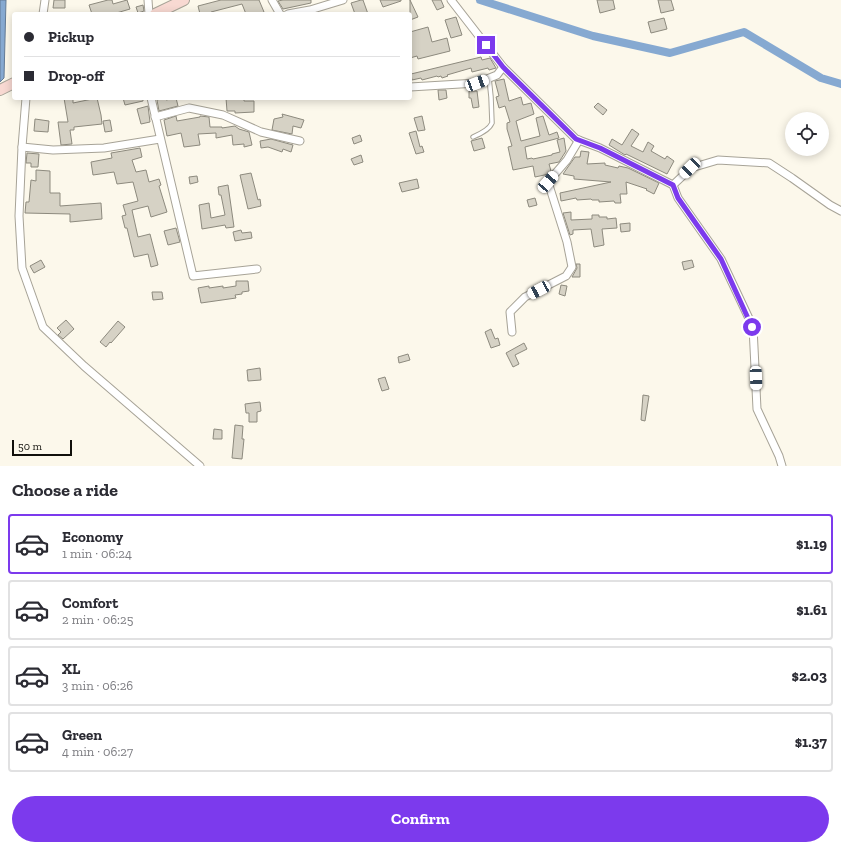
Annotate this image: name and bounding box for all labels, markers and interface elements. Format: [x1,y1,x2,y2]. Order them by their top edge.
text: Pickup [48,28,94,46]
route end [477,36,495,54]
text: Drop-off [48,67,104,85]
car [464,73,490,93]
map controls [785,112,829,156]
button: locate [785,112,829,156]
car [677,155,703,181]
car [536,169,560,195]
car [526,279,552,301]
route start [743,318,761,336]
car [750,366,762,390]
scale bar [12,438,72,457]
text: 50 m [18,440,42,453]
text: Choose a ride [12,479,118,501]
icon: car [14,526,50,562]
text: Economy [62,528,123,546]
text: $1.19 [796,535,827,553]
text: 1 min · 06:24 [62,546,132,561]
icon: car [14,592,50,628]
text: Comfort [62,594,118,612]
text: $1.61 [796,601,827,619]
text: 2 min · 06:25 [62,612,133,627]
icon: car [14,658,50,694]
text: XL [62,660,80,678]
text: $2.03 [792,667,827,685]
text: 3 min · 06:26 [62,678,133,693]
icon: car [14,724,50,760]
text: Green [62,726,102,744]
text: $1.37 [795,733,827,751]
text: 4 min · 06:27 [62,744,133,759]
button: Confirm [12,796,829,842]

